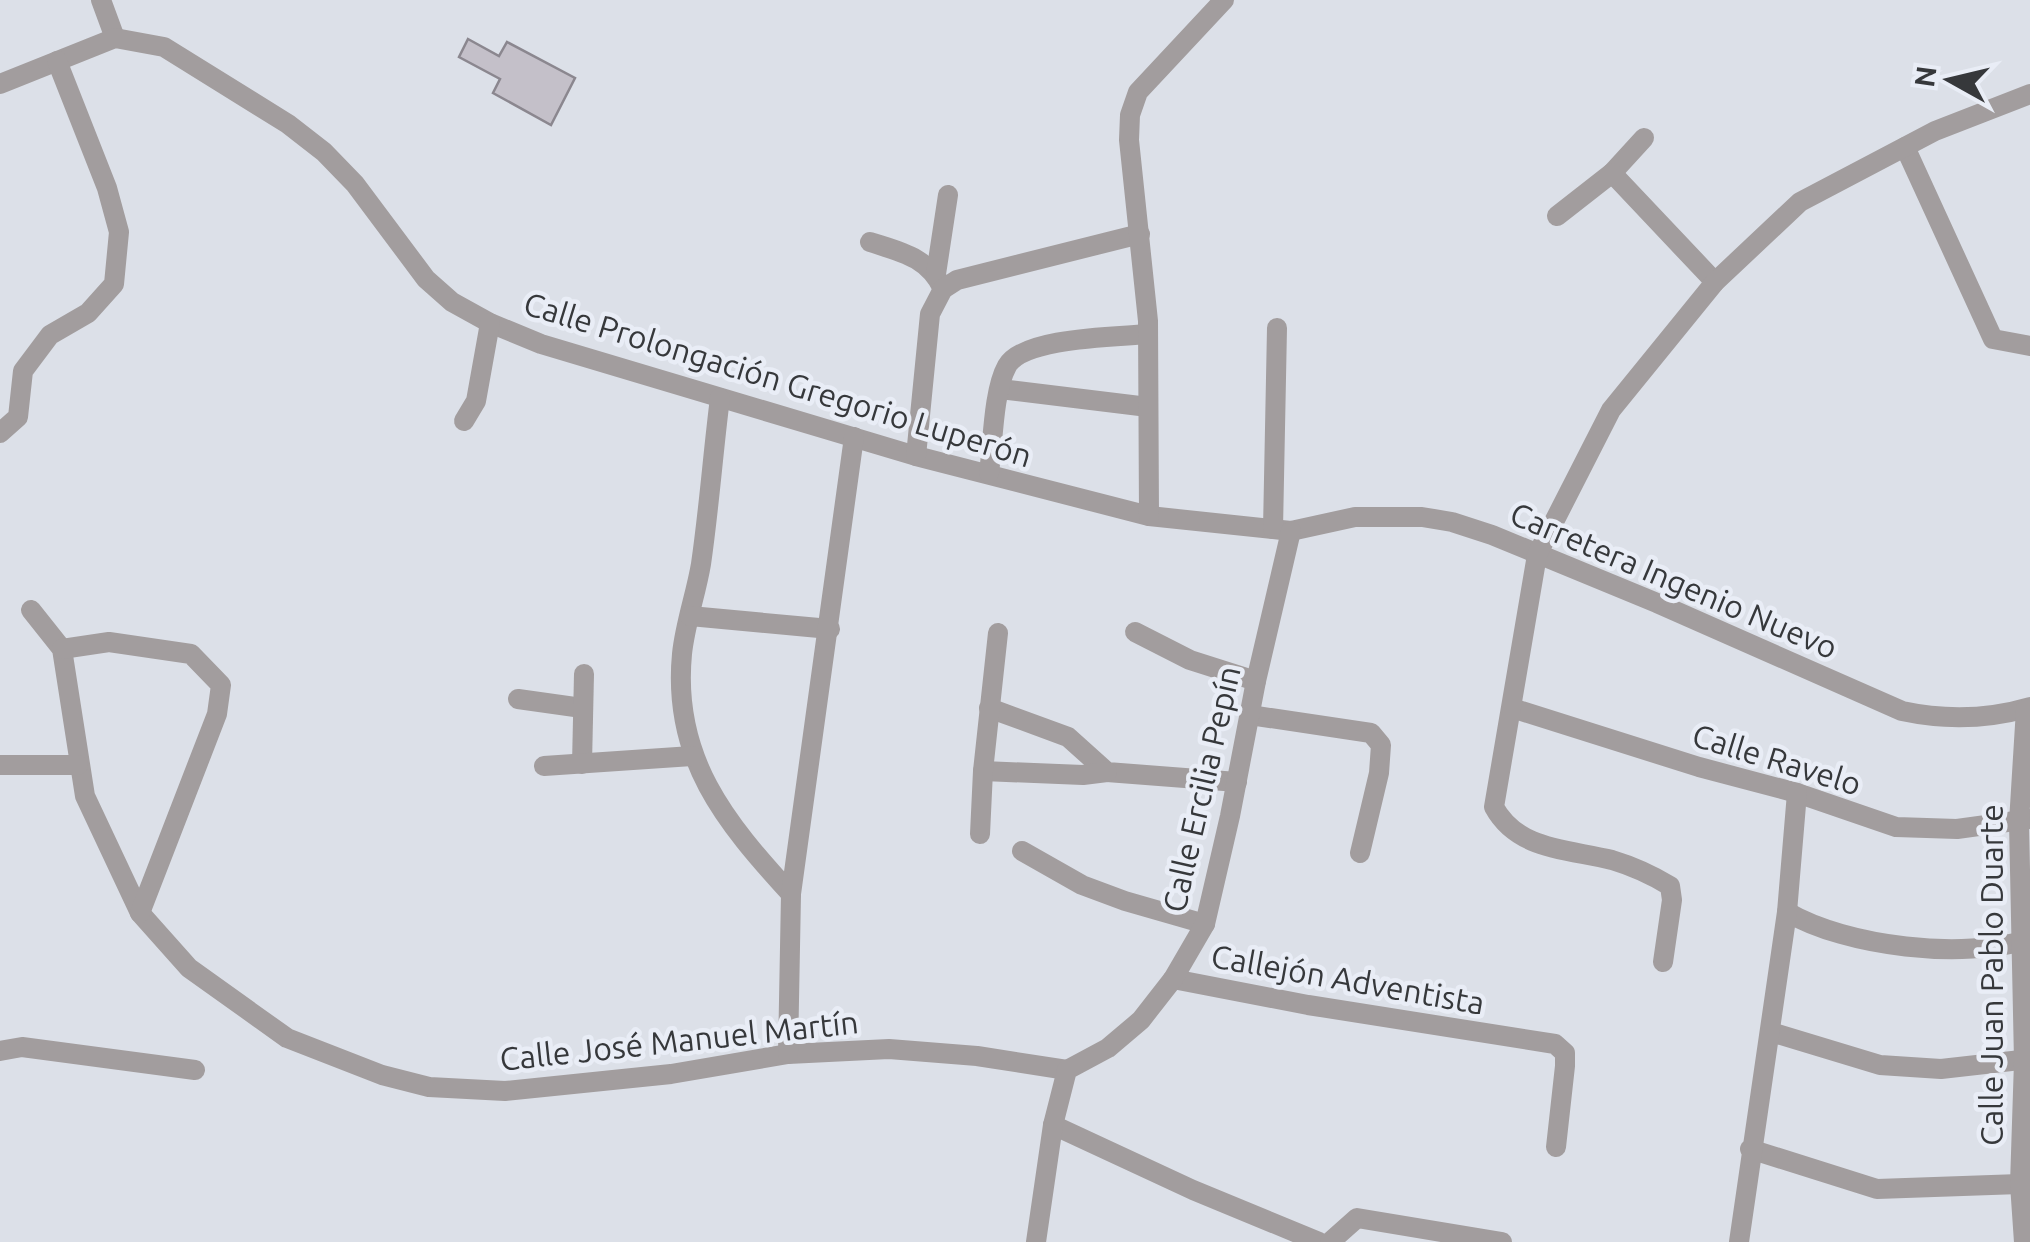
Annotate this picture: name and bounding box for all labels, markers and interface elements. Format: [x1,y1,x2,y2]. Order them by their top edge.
north arrow [1900,30,2000,130]
text: N [1908,64,1942,89]
street label: Calle Prolongación Gregorio Luperón [520,284,1036,474]
street label: Carretera Ingenio Nuevo [1505,495,1843,665]
street label: Calle Ercilia Pepín [1155,662,1247,916]
street label: Calle Ravelo [1688,716,1866,802]
street label: Calle Juan Pablo Duarte [1973,804,2009,1146]
street label: Callejón Adventista [1209,937,1487,1021]
street label: Calle José Manuel Martín [498,1003,860,1077]

